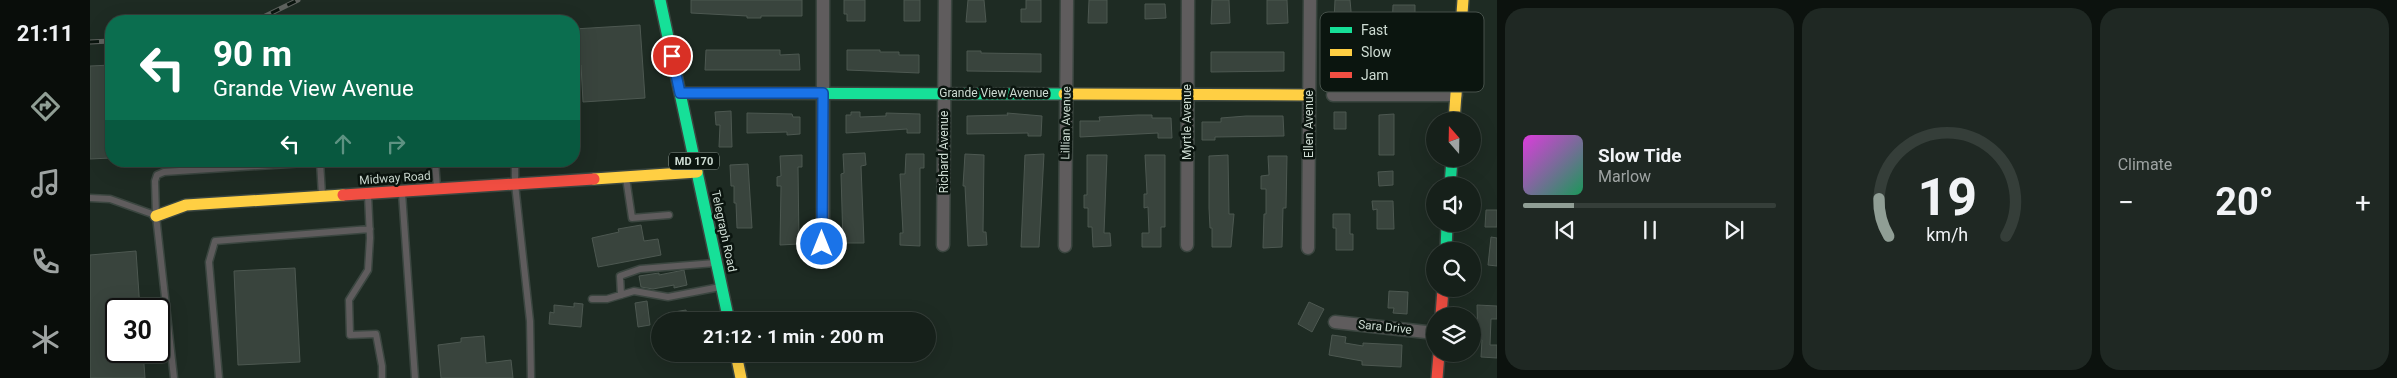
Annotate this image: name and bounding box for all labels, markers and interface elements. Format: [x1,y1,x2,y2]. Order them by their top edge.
legend [1320,12,1484,92]
text: 21:11 [17,21,73,46]
text: Fast [1361,22,1388,38]
text: 90 m [213,34,292,75]
icon: left [130,35,195,100]
pin [651,35,693,77]
icon: arrive [658,42,686,70]
text: Slow [1361,44,1392,60]
text: Jam [1361,67,1389,83]
text: Grande View Avenue [213,76,414,101]
street label: Myrtle Avenue [1180,84,1194,160]
street label: Grande View Avenue [939,86,1049,100]
street label: Lillian Avenue [1058,86,1074,160]
icon: directions [28,89,63,124]
street label: Ellen Avenue [1302,90,1316,158]
street label: Richard Avenue [937,111,951,193]
north arrow [1426,112,1481,168]
map controls [1426,112,1481,362]
icon: left [276,130,304,158]
icon: ahead [329,130,357,158]
icon: right [382,130,410,158]
text: Slow Tide [1598,144,1681,167]
road number: MD 170 [669,153,719,170]
text: Climate [2118,155,2172,174]
icon: music [28,166,63,201]
text: Marlow [1598,167,1651,186]
text: 19 [1917,167,1977,228]
street label: Midway Road [359,169,431,187]
button: sound [1426,177,1481,232]
text: 20° [2215,180,2274,224]
text: − [2118,186,2134,219]
text: + [2355,186,2371,219]
street label: Telegraph Road [709,189,739,273]
icon: previous [1551,216,1579,244]
icon: pause [1636,216,1664,244]
icon: next [1720,216,1748,244]
position arrow [795,217,847,269]
text: km/h [1926,224,1968,245]
button: search [1426,242,1481,297]
icon: phone [28,244,63,279]
speed limit sign: 30 [105,298,170,363]
button: layers [1426,307,1481,362]
street label: Sara Drive [1357,317,1413,337]
icon: climate [28,322,63,357]
text: 21:12 · 1 min · 200 m [703,325,884,348]

